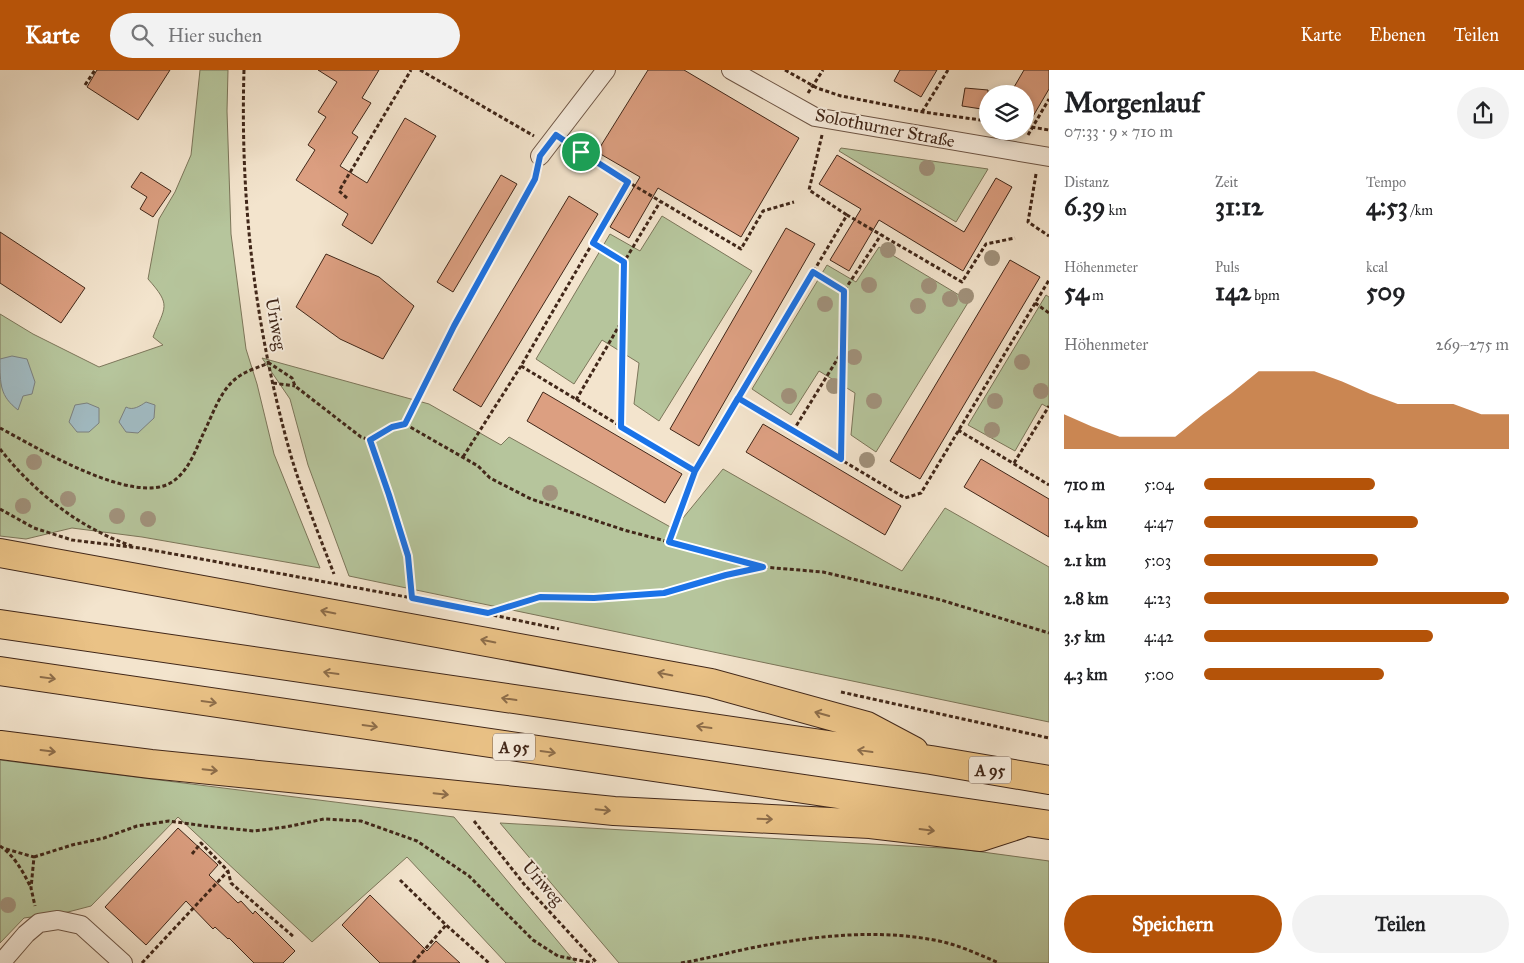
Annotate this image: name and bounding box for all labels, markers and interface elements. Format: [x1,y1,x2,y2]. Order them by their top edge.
search box [110,13,460,58]
text: Karte [25,20,80,50]
icon: search [128,21,156,49]
text: Hier suchen [168,24,262,47]
text: Karte [1301,24,1342,46]
text: Ebenen [1370,24,1426,46]
text: Teilen [1454,24,1499,46]
map controls [979,85,1034,140]
button: layers [979,85,1034,140]
text: Morgenlauf [1064,85,1201,120]
button: share [1457,87,1509,139]
street label: Solothurner Straße [813,104,957,152]
text: 07:33 · 9 × 710 m [1064,122,1173,141]
pin [560,131,602,173]
icon: arrive [567,138,595,166]
text: Distanz [1064,174,1109,191]
text: Zeit [1215,174,1238,191]
text: Tempo [1366,174,1406,191]
text: 6.39 [1064,191,1105,222]
text: 31:12 [1215,191,1263,222]
text: 4:53 [1366,191,1408,222]
text: km [1105,202,1127,219]
text: /km [1408,202,1433,219]
text: Höhenmeter [1064,259,1138,276]
text: Puls [1215,259,1239,276]
text: kcal [1366,259,1388,276]
text: 54 [1064,276,1089,307]
text: 142 [1215,276,1251,307]
text: 509 [1366,276,1406,307]
text: m [1089,287,1104,304]
text: bpm [1251,287,1280,304]
street label: Uriweg [260,296,292,353]
text: Höhenmeter [1064,335,1148,354]
text: 269–275 m [1436,335,1509,354]
text: 710 m [1064,475,1105,494]
text: 5:04 [1144,475,1174,494]
text: 1.4 km [1064,513,1107,532]
text: 4:47 [1144,513,1174,532]
text: 2.1 km [1064,551,1106,570]
text: 5:03 [1144,551,1171,570]
text: 2.8 km [1064,589,1108,608]
text: 4:23 [1144,589,1171,608]
one-way arrow [320,606,336,616]
text: 3.5 km [1064,627,1105,646]
text: 4:42 [1144,627,1174,646]
one-way arrow [480,636,496,646]
text: 4.3 km [1064,665,1107,684]
text: 5:00 [1144,665,1174,684]
one-way arrow [323,667,339,677]
one-way arrow [657,669,673,679]
one-way arrow [40,674,56,684]
one-way arrow [501,693,517,703]
one-way arrow [201,697,217,707]
one-way arrow [814,708,830,718]
one-way arrow [361,721,377,731]
one-way arrow [697,722,713,732]
road number: A 95 [493,734,535,760]
one-way arrow [857,746,873,756]
one-way arrow [40,747,56,757]
one-way arrow [539,747,555,757]
road number: A 95 [969,756,1011,784]
one-way arrow [201,765,217,775]
one-way arrow [433,789,449,799]
one-way arrow [594,805,610,815]
one-way arrow [757,815,773,824]
one-way arrow [919,825,935,835]
street label: Uriweg [517,856,569,911]
button: Speichern [1064,895,1282,953]
button: Teilen [1292,895,1509,953]

